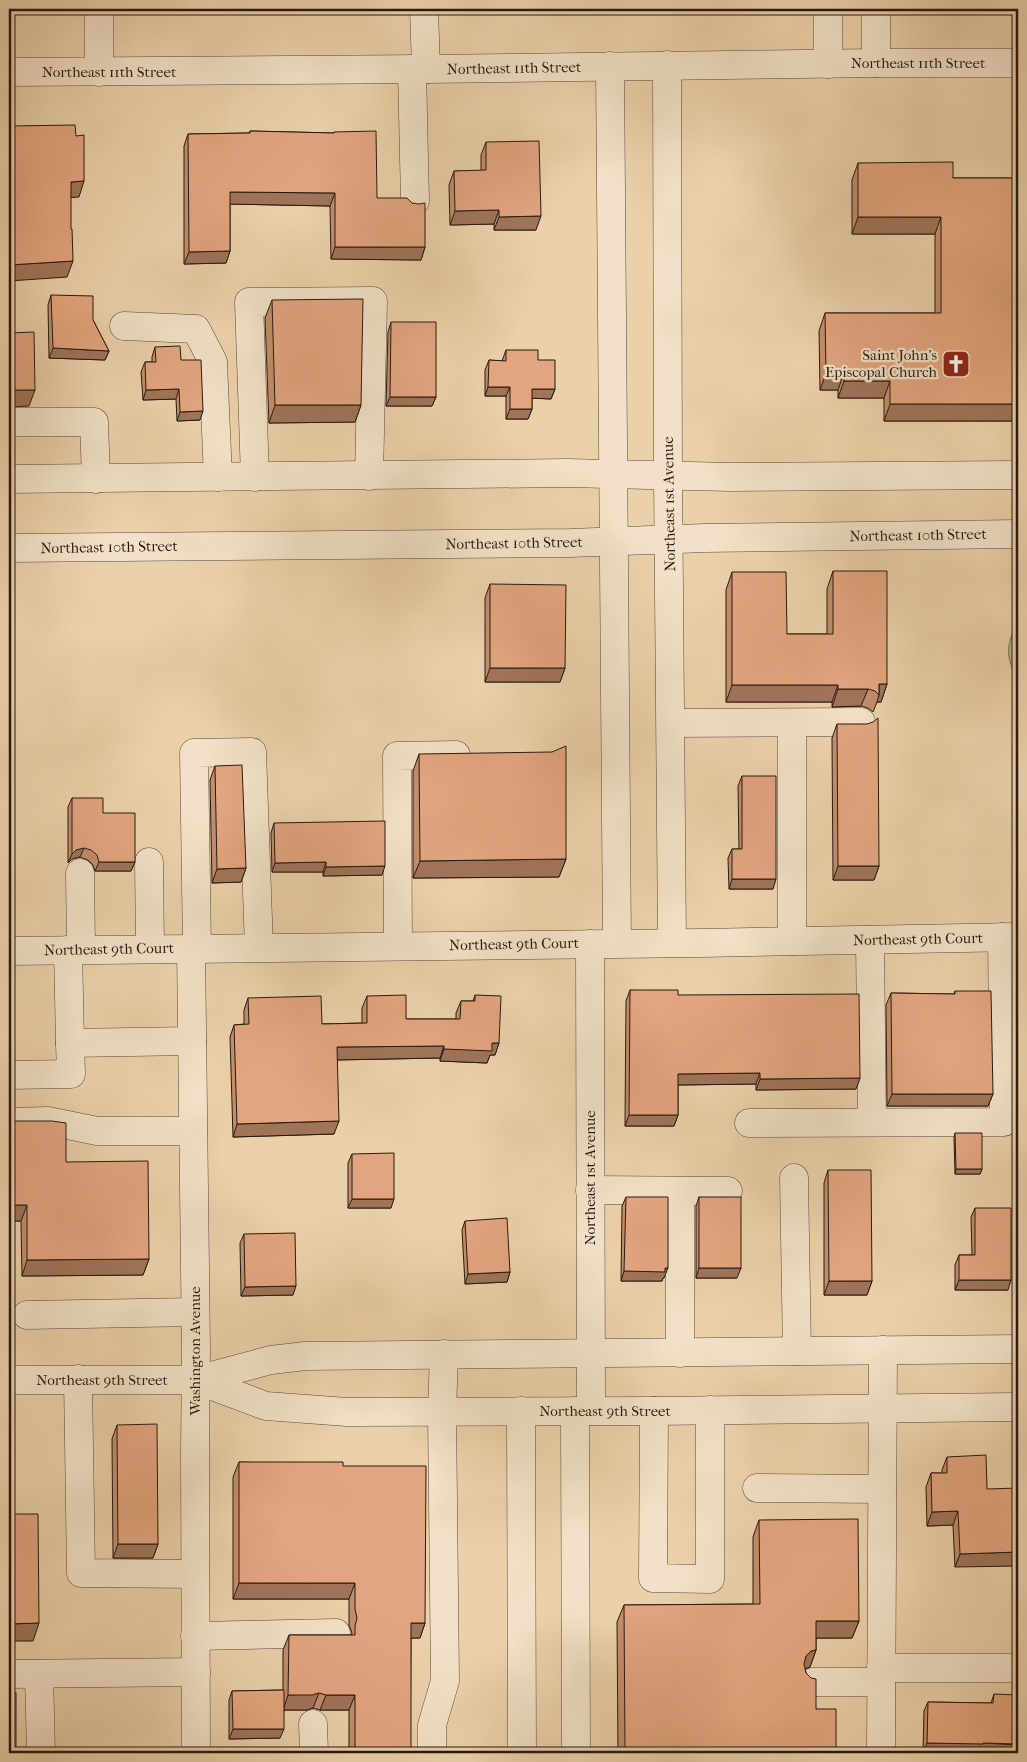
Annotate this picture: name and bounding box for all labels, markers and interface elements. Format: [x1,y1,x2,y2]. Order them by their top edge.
street label: Northeast 11th Street [851,54,986,72]
street label: Northeast 11th Street [447,58,582,78]
street label: Northeast 11th Street [42,63,177,81]
place label: Saint John's Episcopal Church [825,346,938,381]
church icon: Saint John's Episcopal Church [941,349,971,379]
street label: Northeast 1st Avenue [659,436,679,572]
street label: Northeast 10th Street [849,525,987,545]
street label: Northeast 10th Street [445,533,583,553]
street label: Northeast 10th Street [40,537,178,557]
street label: Northeast 9th Court [853,929,984,949]
street label: Northeast 9th Court [449,934,580,954]
street label: Northeast 9th Court [44,939,175,959]
street label: Northeast 1st Avenue [581,1110,599,1246]
street label: Washington Avenue [186,1286,204,1417]
street label: Northeast 9th Street [36,1371,168,1389]
street label: Northeast 9th Street [539,1402,671,1420]

